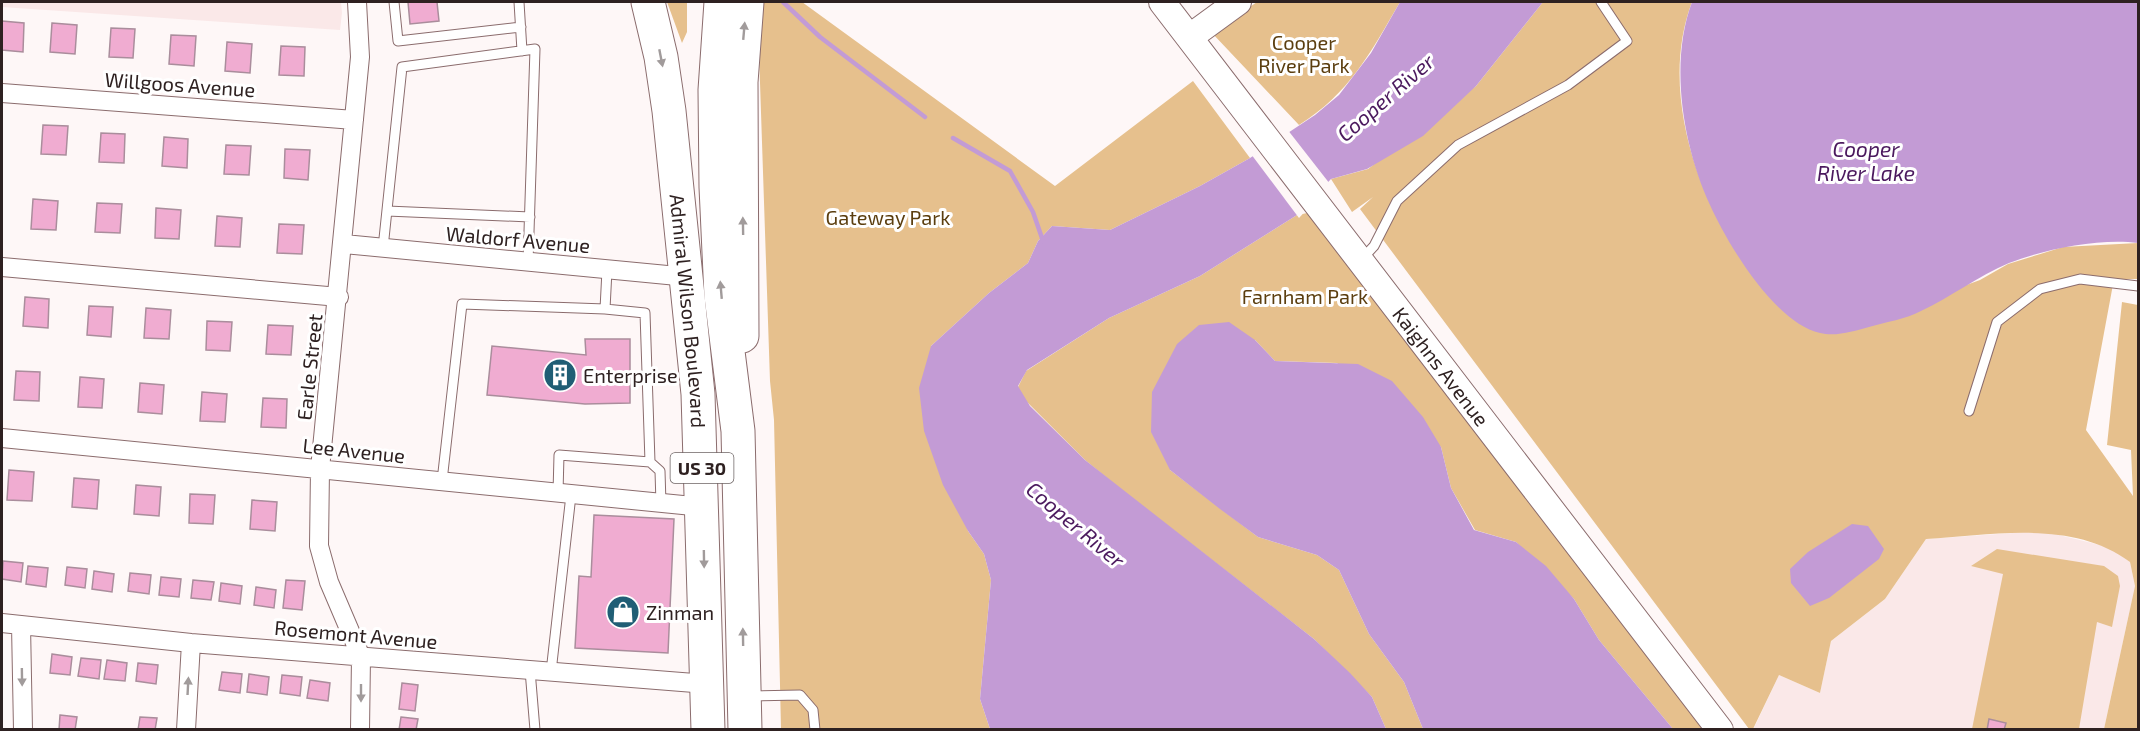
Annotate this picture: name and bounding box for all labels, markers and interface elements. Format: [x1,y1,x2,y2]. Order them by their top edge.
one-way arrow [739,21,749,40]
park label: Cooper River Park [1258,30,1350,77]
water label: Cooper River [1331,48,1439,146]
one-way arrow [657,49,666,68]
street label: Willgoos Avenue [104,67,256,101]
water label: Cooper River Lake [1817,136,1915,185]
street label: Admiral Wilson Boulevard [666,193,711,428]
park label: Gateway Park [826,205,950,229]
one-way arrow [738,216,748,235]
street label: Waldorf Avenue [445,221,591,257]
one-way arrow [716,280,726,299]
park label: Farnham Park [1242,284,1368,308]
street label: Kaighns Avenue [1388,302,1494,431]
street label: Earle Street [291,312,327,421]
building icon: Enterprise [542,357,578,393]
place label: Enterprise [583,363,678,387]
street label: Lee Avenue [302,433,406,467]
road number: US 30 [670,453,734,483]
water label: Cooper River [1022,476,1131,573]
one-way arrow [699,550,709,569]
shop icon: Zinman [605,594,641,630]
place label: Zinman [646,600,714,624]
street label: Rosemont Avenue [273,615,439,653]
one-way arrow [738,628,747,647]
one-way arrow [17,668,27,687]
one-way arrow [184,677,193,696]
one-way arrow [356,684,365,703]

